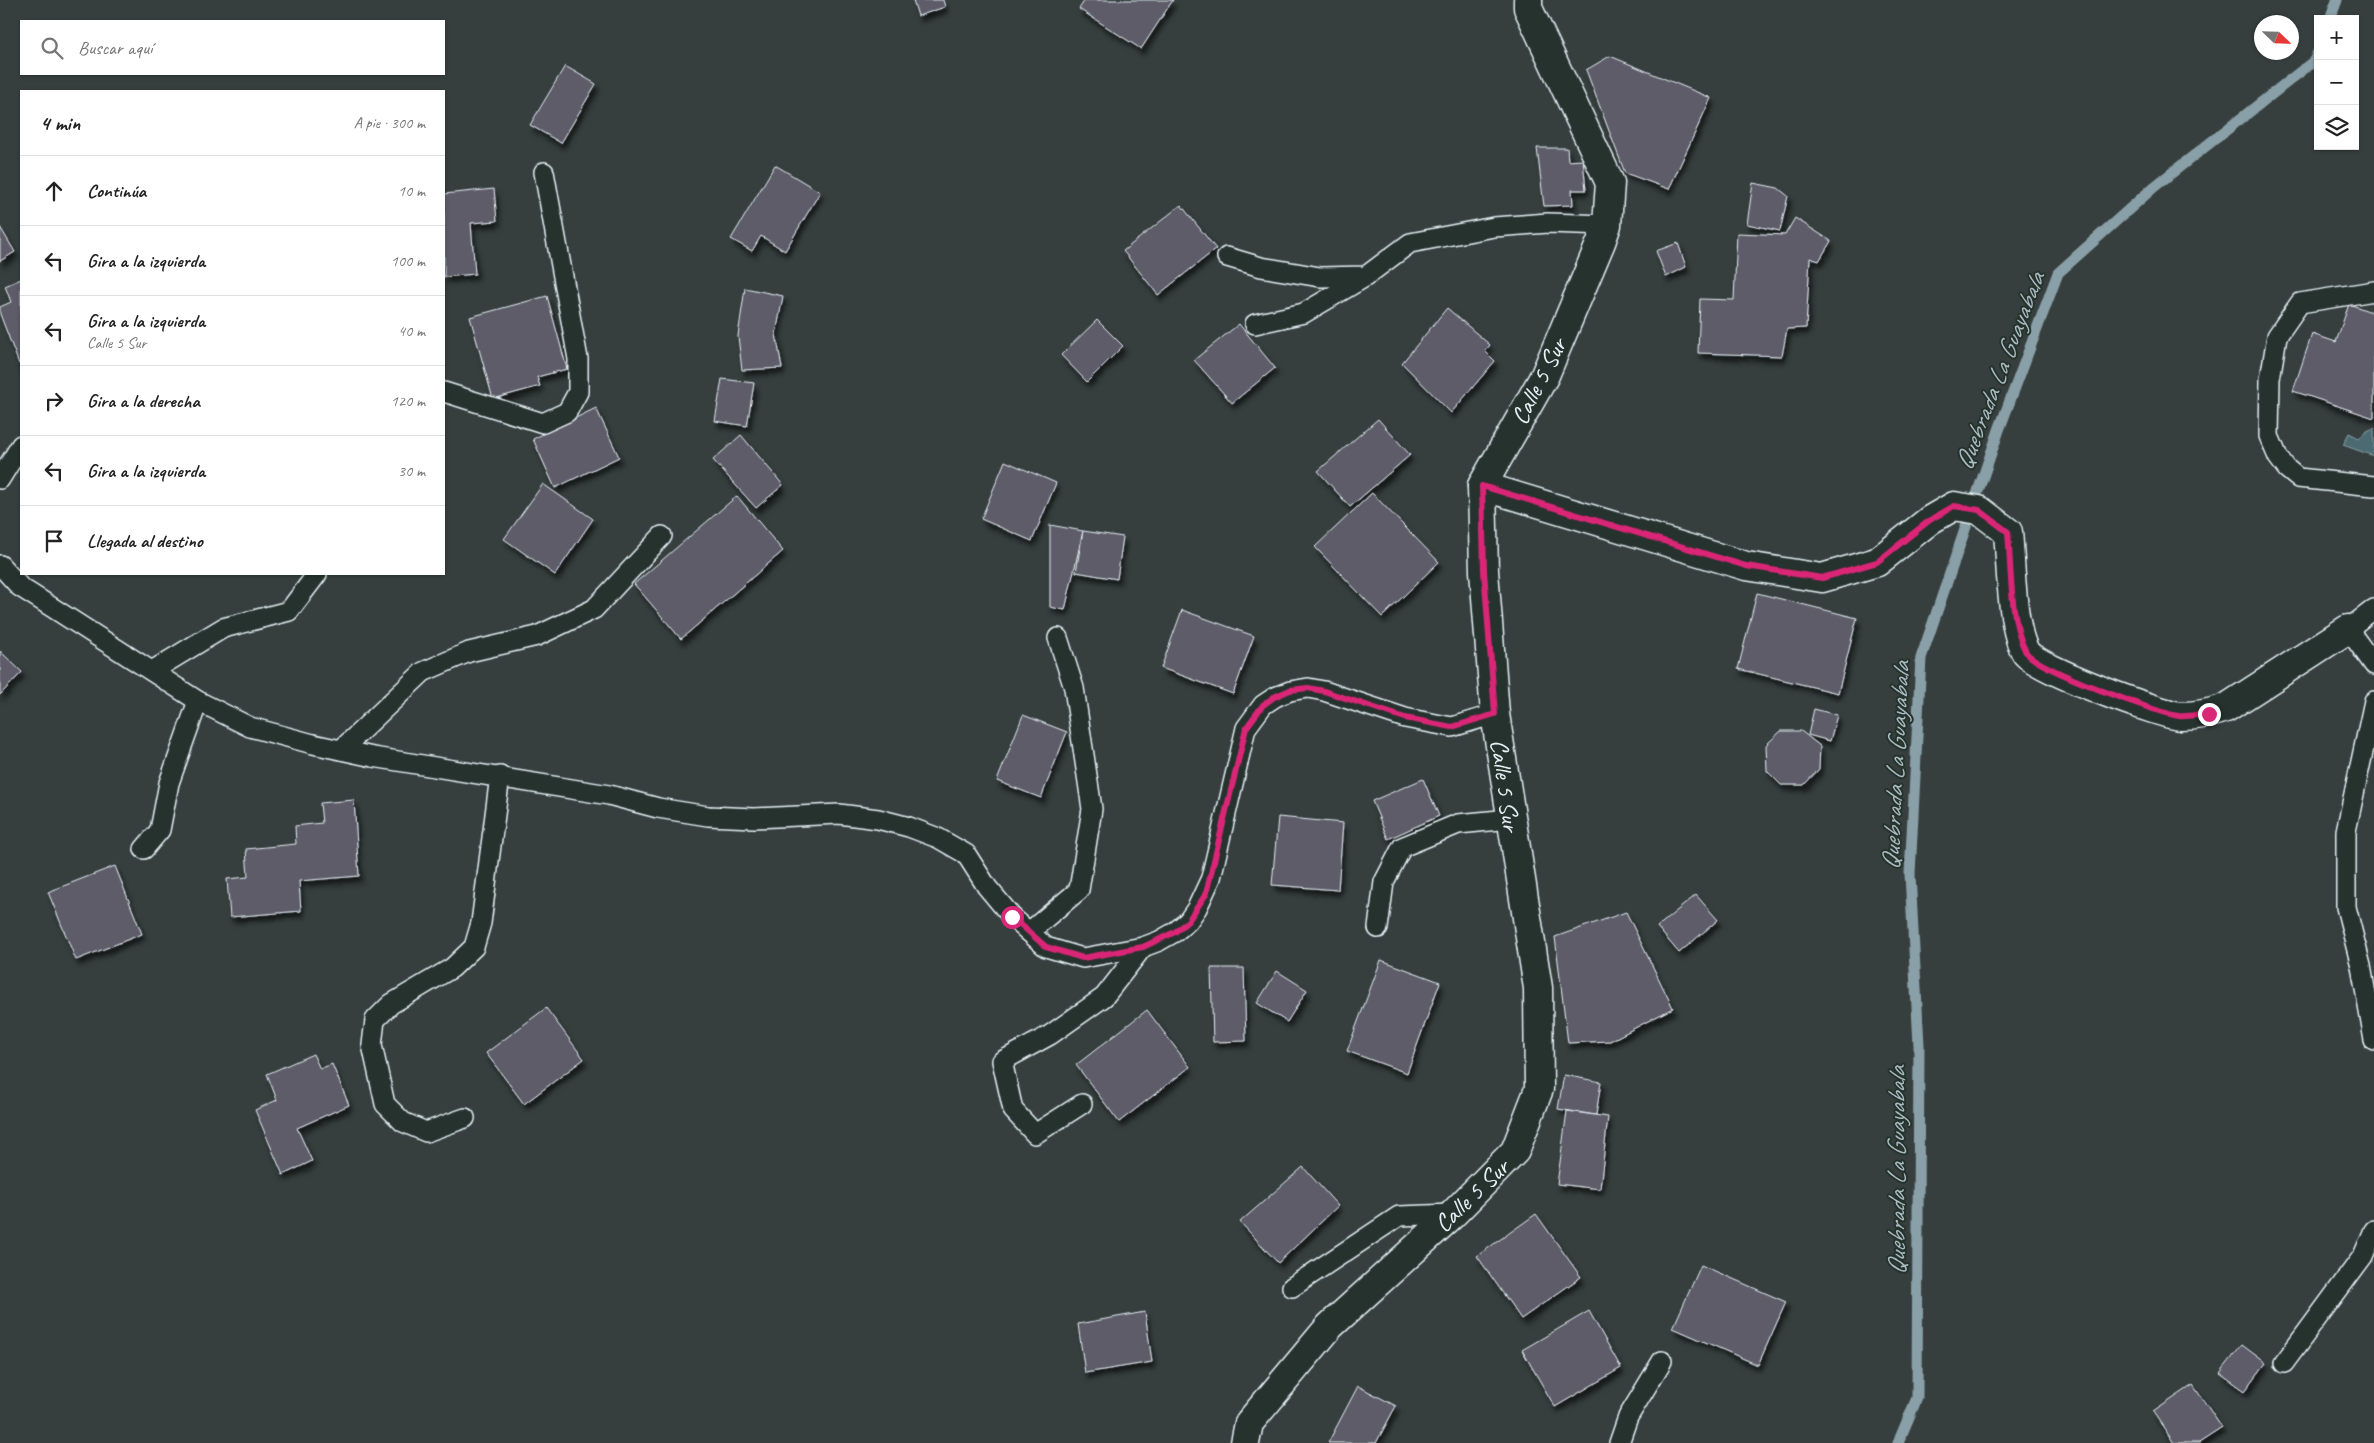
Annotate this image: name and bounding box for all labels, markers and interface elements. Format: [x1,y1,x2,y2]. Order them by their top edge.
north arrow [2254,15,2299,60]
map controls [2314,15,2359,150]
button: + [2314,15,2359,60]
search box [20,20,445,75]
icon: search [38,34,66,62]
text: Buscar aquí [78,36,152,60]
button: − [2314,60,2359,105]
button: layers [2314,105,2359,150]
text: 4 min [40,110,80,136]
text: A pie · 300 m [354,113,425,133]
icon: ahead [40,177,68,205]
text: Continúa [87,179,146,203]
text: 10 m [398,181,425,201]
icon: left [40,247,68,275]
text: Gira a la izquierda [87,249,205,273]
text: 100 m [391,251,425,271]
water label: Quebrada La Guayabala [1947,265,2053,474]
text: Gira a la izquierda [87,309,205,333]
icon: left [40,317,68,345]
text: 40 m [398,321,425,341]
street label: Calle 5 Sur [1504,330,1576,430]
text: Calle 5 Sur [87,333,146,353]
icon: right [40,387,68,415]
text: Gira a la derecha [87,389,200,413]
text: 120 m [391,391,425,411]
icon: left [40,457,68,485]
text: Gira a la izquierda [87,459,205,483]
text: 30 m [398,461,425,481]
icon: arrive [40,527,68,555]
text: Llegada al destino [87,529,203,553]
water label: Quebrada La Guayabala [1874,658,1918,871]
route end [2198,703,2221,726]
street label: Calle 5 Sur [1483,737,1528,836]
route start [1001,906,1024,929]
water label: Quebrada La Guayabala [1880,1064,1913,1275]
street label: Calle 5 Sur [1427,1150,1518,1239]

